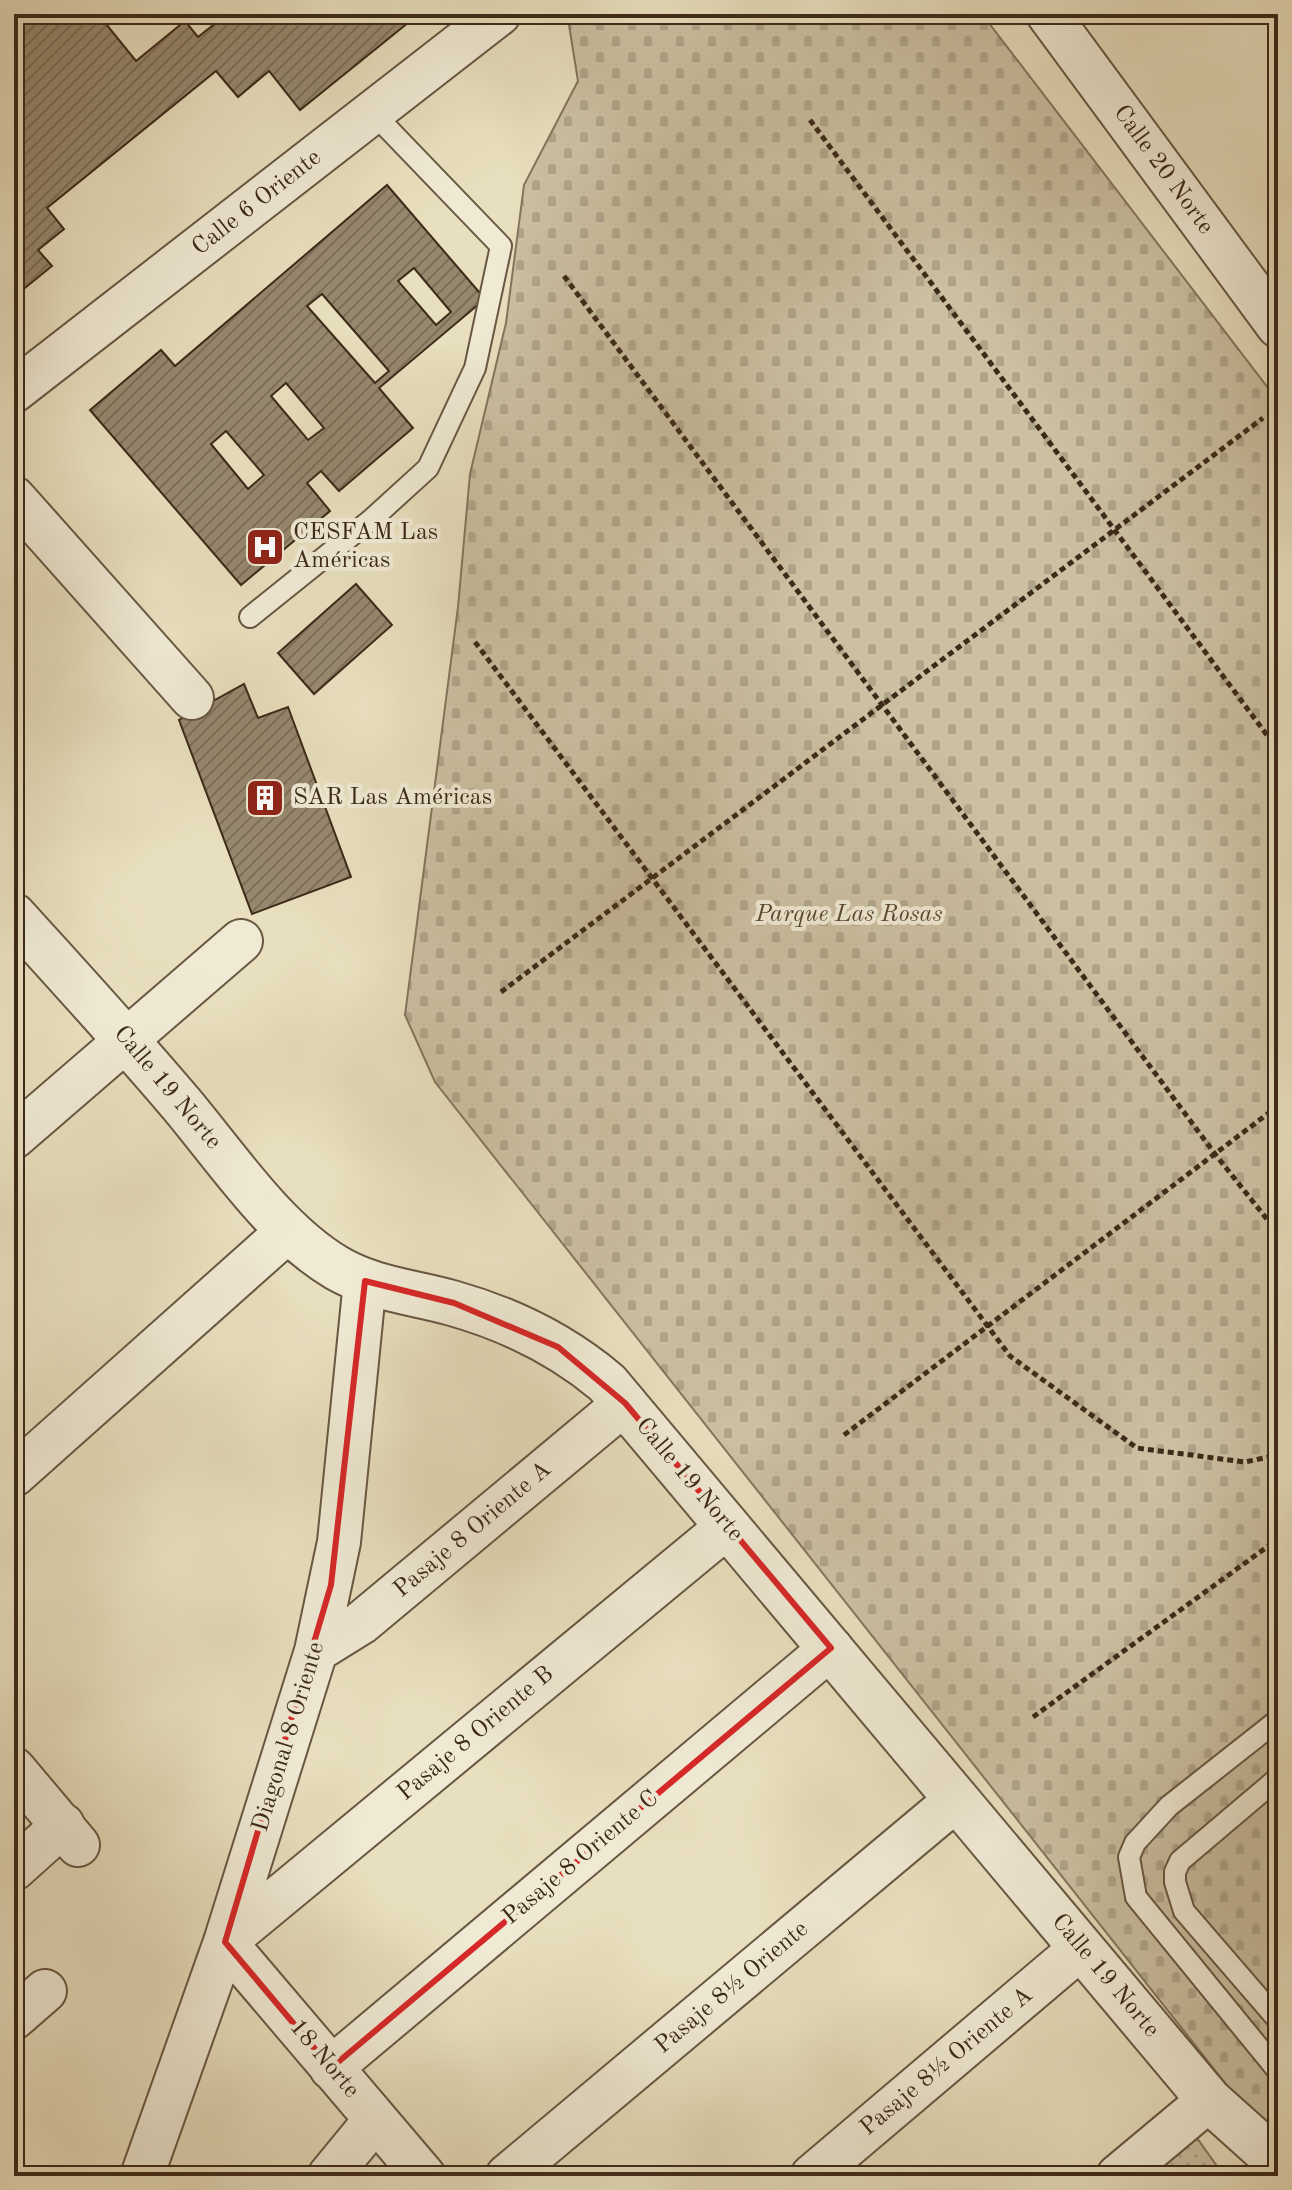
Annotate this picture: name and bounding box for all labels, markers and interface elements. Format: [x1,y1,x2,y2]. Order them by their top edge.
street label: Calle 20 Norte [1108,101,1218,239]
street label: Calle 6 Oriente [188,146,326,260]
place label: CESFAM Las Américas [293,521,438,573]
hospital icon: CESFAM Las Américas [244,526,286,568]
building icon: SAR Las Américas [244,777,286,819]
place label: SAR Las Américas [293,786,492,810]
park label: Parque Las Rosas [754,903,943,927]
street label: Calle 19 Norte [109,1022,225,1154]
street label: Calle 19 Norte [631,1414,747,1546]
street label: Pasaje 8 Oriente A [390,1457,556,1603]
street label: Diagonal 8 Oriente [249,1639,329,1835]
street label: Pasaje 8 Oriente B [393,1662,559,1806]
street label: Pasaje 8 Oriente C [499,1786,663,1930]
street label: Calle 19 Norte [1047,1910,1163,2042]
street label: Pasaje 8½ Oriente [651,1917,813,2059]
street label: Pasaje 8½ Oriente A [856,1983,1038,2141]
street label: 18 Norte [285,2015,363,2103]

